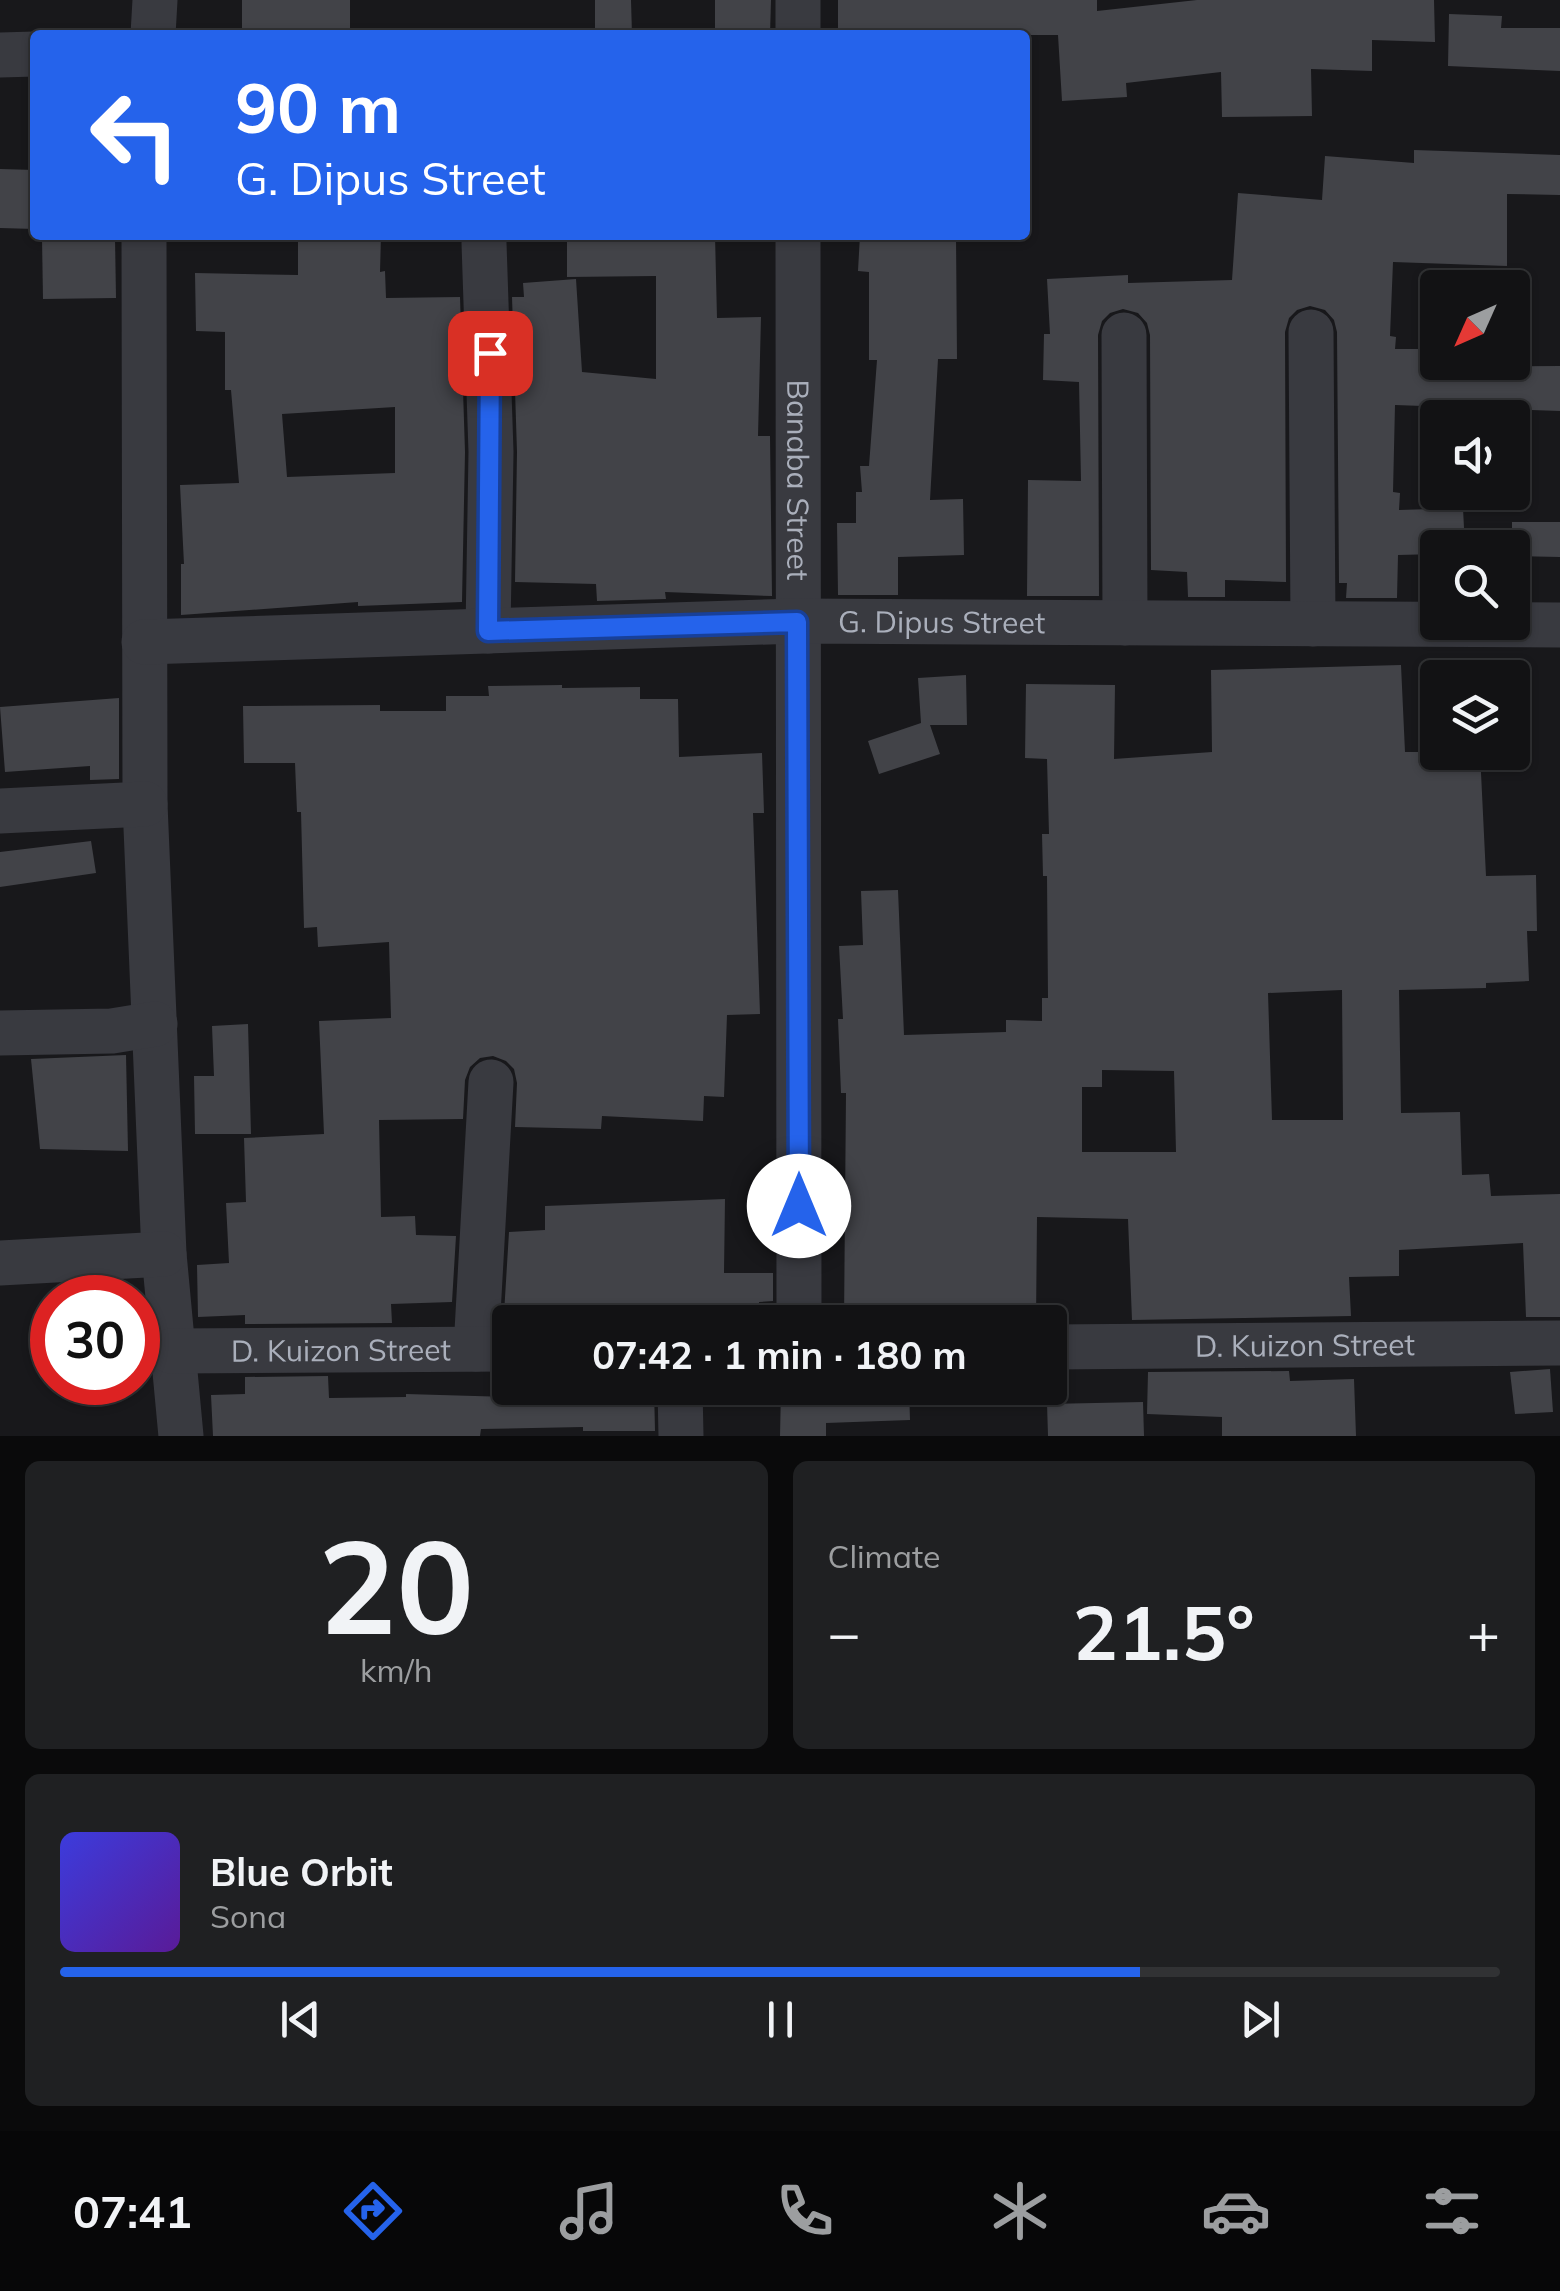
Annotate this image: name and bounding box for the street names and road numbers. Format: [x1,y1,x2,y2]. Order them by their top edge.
street label: Banaba Street [779,380,817,580]
street label: G. Dipus Street [838,602,1045,641]
street label: D. Kuizon Street [1195,1325,1415,1365]
street label: D. Kuizon Street [231,1330,451,1370]

